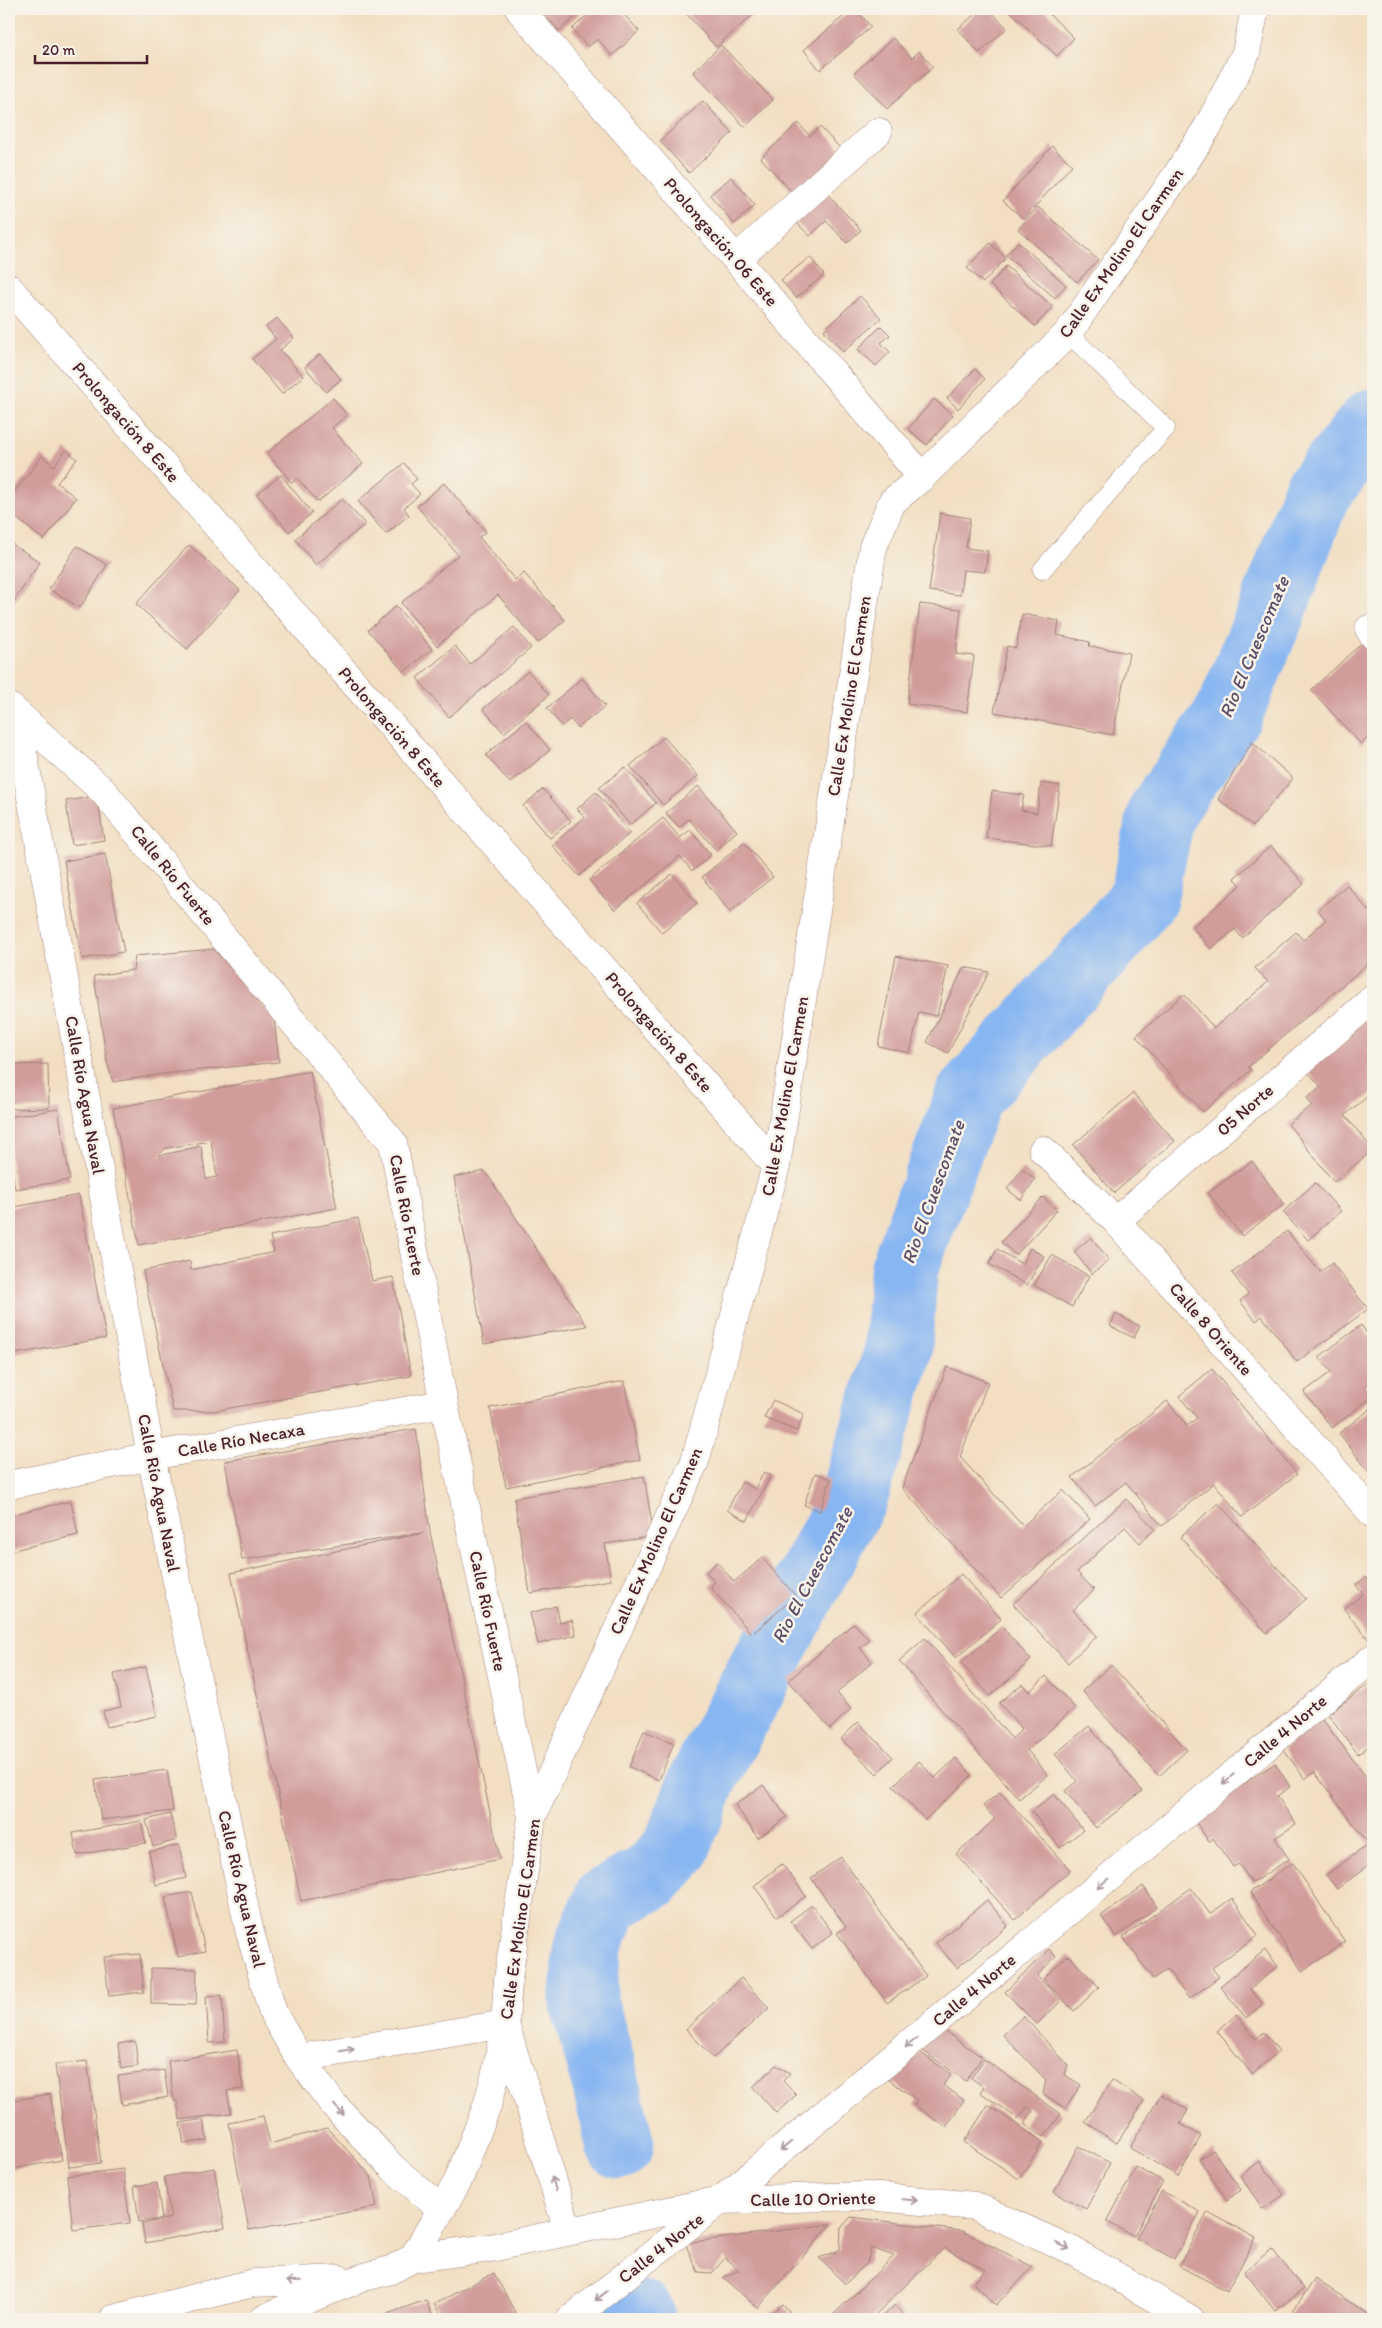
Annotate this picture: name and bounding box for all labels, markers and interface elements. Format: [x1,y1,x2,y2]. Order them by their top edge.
scale bar [35,32,148,64]
text: 20 m [42,41,76,59]
street label: Calle Ex Molino El Carmen [1054,164,1188,342]
street label: Prolongación 06 Este [659,173,783,311]
street label: Prolongación 8 Este [67,357,185,487]
water label: Rio El Cuescomate [1214,572,1295,721]
street label: Calle Ex Molino El Carmen [822,594,876,798]
street label: Prolongación 8 Este [333,662,451,792]
street label: Calle Río Fuerte [126,820,220,930]
street label: Prolongación 8 Este [600,967,718,1097]
street label: Calle Ex Molino El Carmen [757,994,813,1198]
street label: Calle Río Agua Naval [60,1014,110,1176]
street label: 05 Norte [1212,1079,1278,1141]
water label: Rio El Cuescomate [896,1116,970,1267]
street label: Calle Río Fuerte [384,1153,430,1277]
street label: Calle 8 Oriente [1164,1278,1258,1380]
street label: Calle Río Agua Naval [133,1412,185,1574]
street label: Calle Río Necaxa [176,1418,307,1462]
street label: Calle Ex Molino El Carmen [605,1444,707,1638]
water label: Rio El Cuescomate [766,1502,858,1647]
street label: Calle Río Fuerte [464,1549,512,1673]
street label: Calle 4 Norte [1239,1690,1331,1772]
one-way arrow [1222,1773,1235,1784]
street label: Calle Río Agua Naval [213,1808,271,1970]
street label: Calle Ex Molino El Carmen [495,1817,545,2021]
one-way arrow [1097,1877,1110,1888]
street label: Calle 4 Norte [928,1949,1020,2031]
one-way arrow [905,2037,918,2048]
one-way arrow [338,2045,354,2055]
one-way arrow [333,2104,345,2116]
one-way arrow [780,2141,793,2152]
one-way arrow [548,2177,558,2193]
street label: Calle 10 Oriente [750,2187,876,2211]
one-way arrow [901,2195,917,2205]
street label: Calle 4 Norte [614,2208,708,2288]
one-way arrow [1055,2242,1070,2252]
one-way arrow [287,2276,303,2285]
one-way arrow [595,2290,608,2301]

